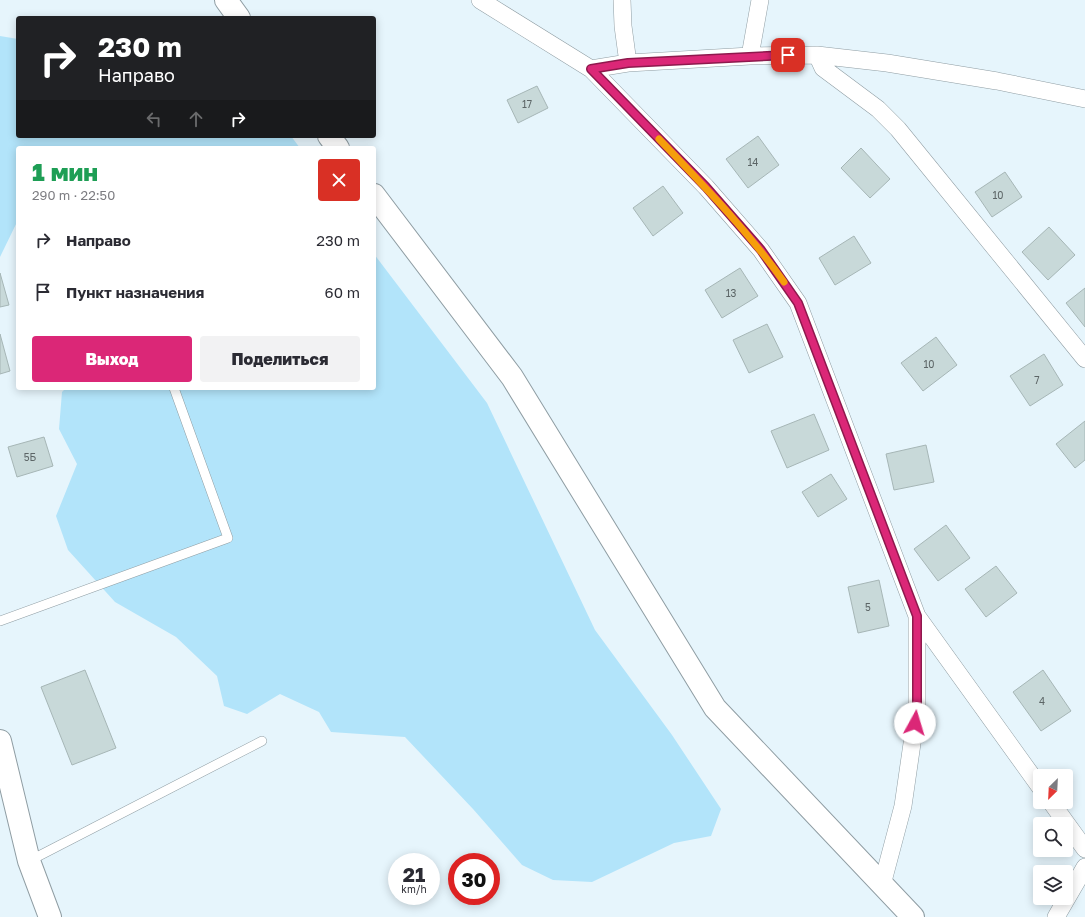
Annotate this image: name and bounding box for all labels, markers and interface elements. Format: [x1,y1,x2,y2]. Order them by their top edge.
text: 230 m [98,30,182,63]
icon: right [32,32,84,84]
pin [771,38,805,72]
icon: arrive [777,44,799,66]
text: Направо [98,64,175,86]
house number: 17 [522,98,532,110]
icon: left [143,108,165,130]
icon: ahead [185,108,207,130]
icon: right [227,108,249,130]
house number: 14 [748,156,758,168]
text: 1 мин [32,157,98,186]
button: close [318,159,360,201]
text: 290 m · 22:50 [32,187,115,203]
house number: 10 [992,189,1004,201]
icon: right [32,229,54,251]
text: Направо [66,231,131,249]
text: 230 m [316,231,360,249]
icon: arrive [32,281,54,303]
text: Пункт назначения [66,283,204,301]
text: 60 m [325,283,360,301]
house number: 13 [726,287,736,299]
button: Выход [32,336,192,382]
button: Поделиться [200,336,360,382]
house number: 10 [923,358,935,370]
house number: 7 [1034,374,1040,386]
house number: 5Б [24,451,37,463]
house number: 5 [865,601,871,613]
house number: 4 [1039,695,1045,707]
position arrow [894,702,936,744]
north arrow [1033,769,1073,809]
map controls [1033,769,1073,905]
button: search [1033,817,1073,857]
speed limit sign: 30 [448,853,500,905]
text: 21 [403,862,425,886]
button: layers [1033,865,1073,905]
text: km/h [401,883,427,895]

